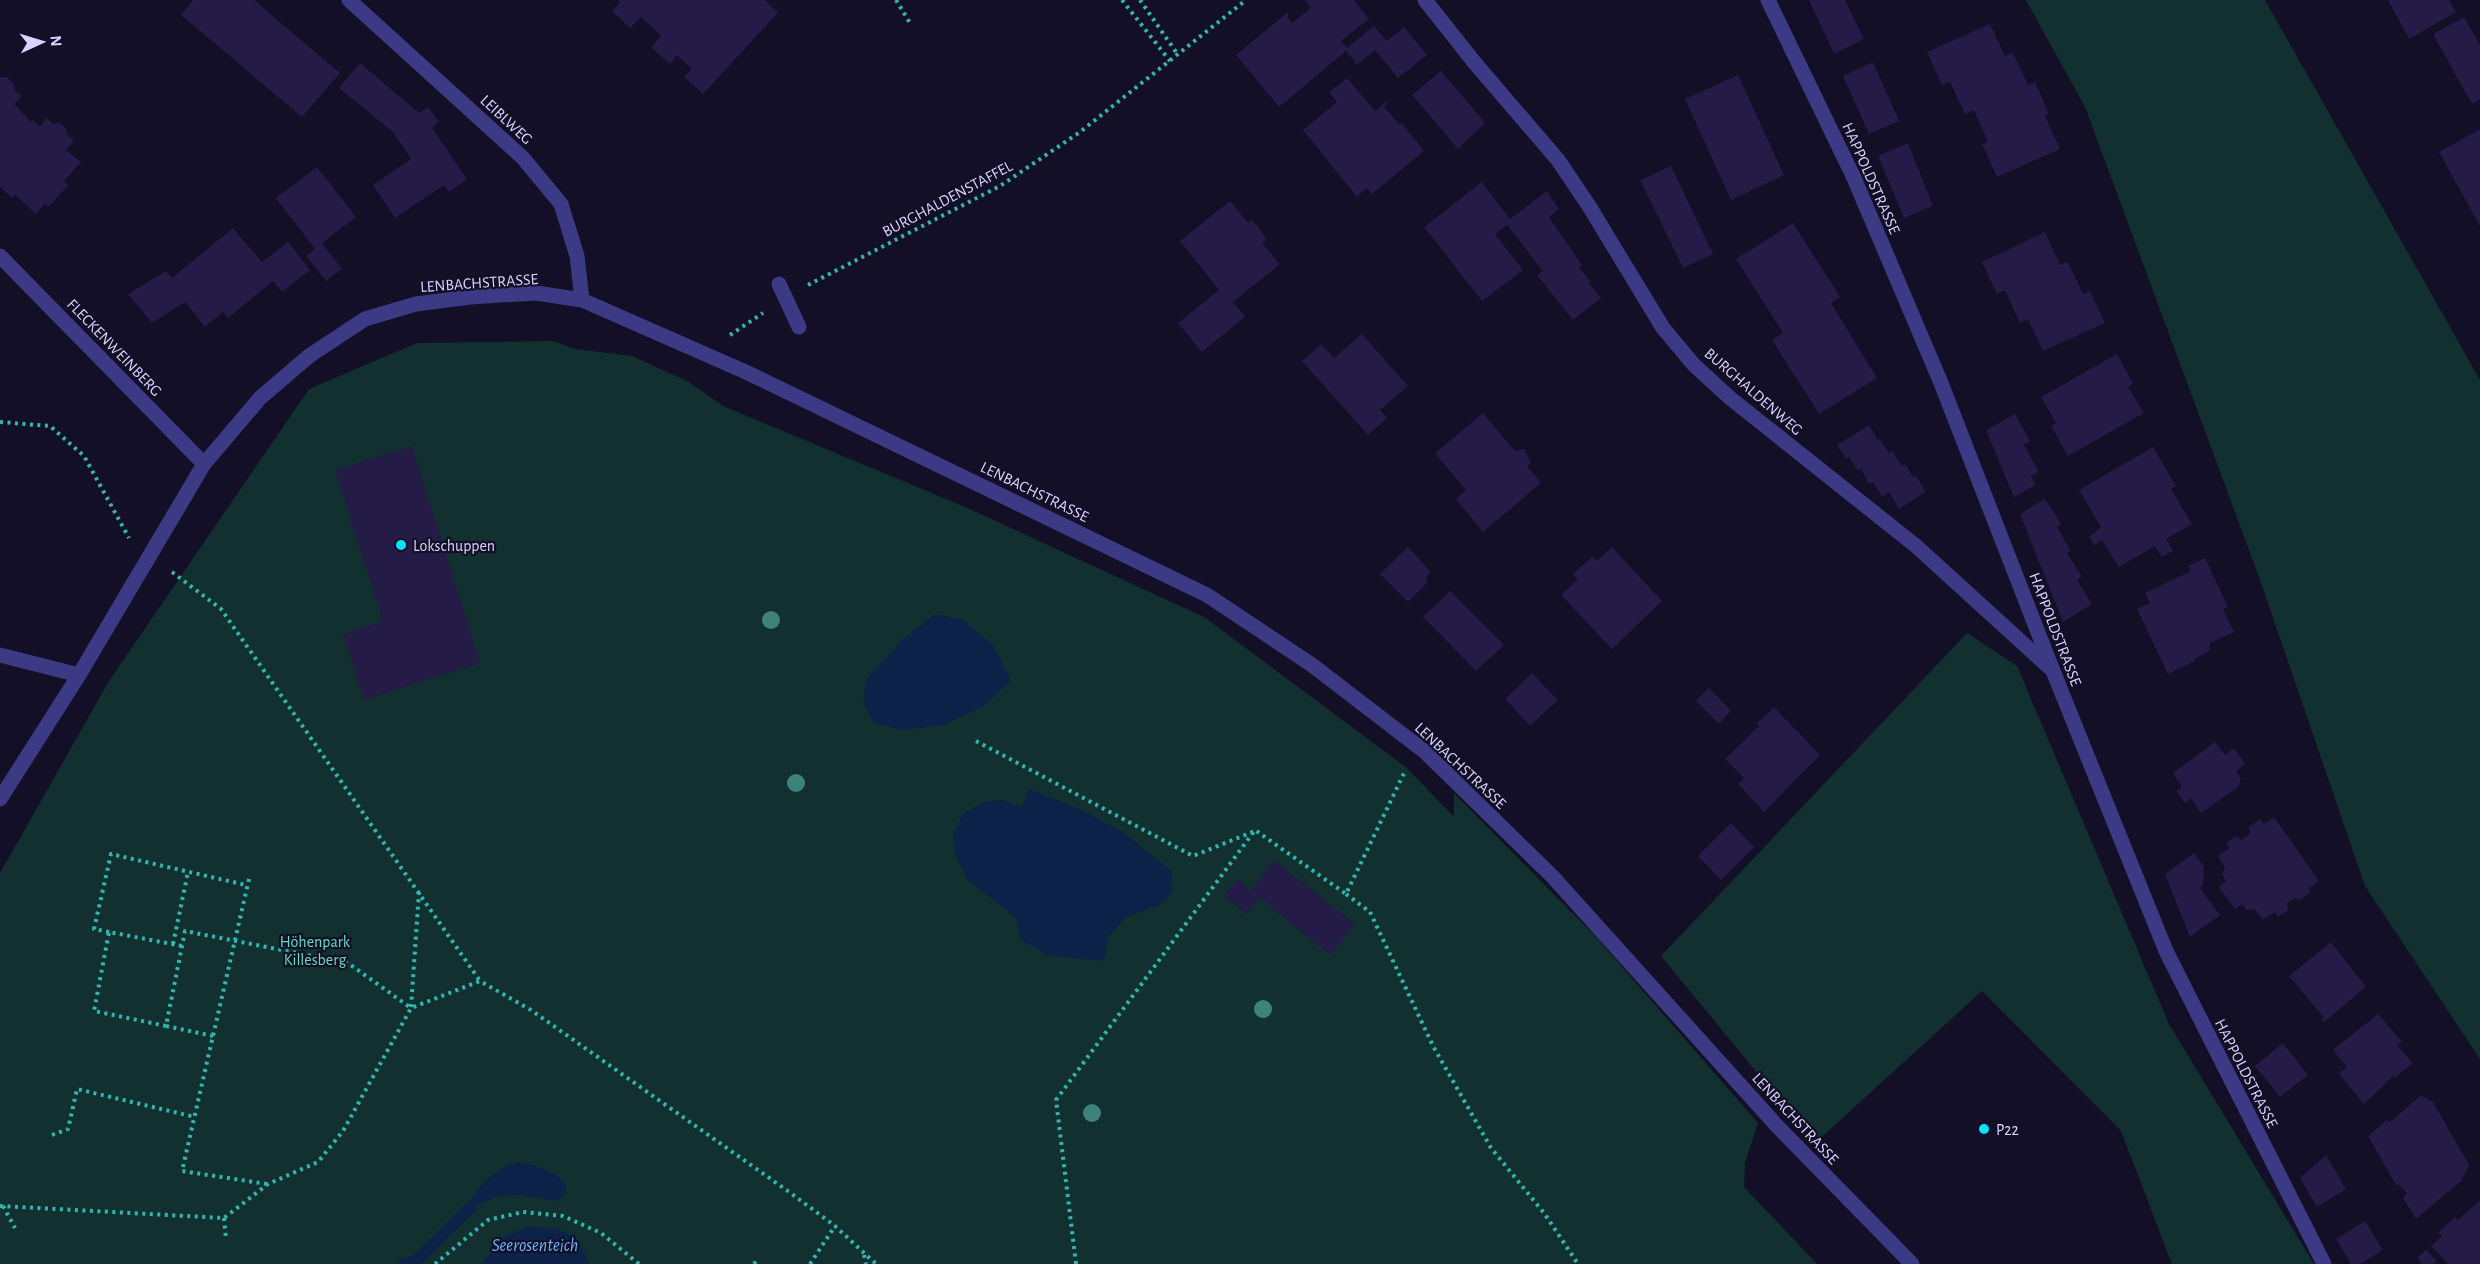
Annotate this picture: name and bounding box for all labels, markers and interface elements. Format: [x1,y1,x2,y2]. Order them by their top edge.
north arrow [12,12,72,72]
text: N [48,35,64,47]
street label: LEIBLWEG [477,92,535,148]
street label: HAPPOLDSTRASSE [1839,120,1903,237]
street label: BURGHALDENSTAFFEL [880,158,1015,240]
street label: LENBACHSTRASSE [420,271,539,295]
street label: FLECKENWEINBERG [64,296,165,399]
street label: BURGHALDENWEG [1701,345,1805,438]
street label: LENBACHSTRASSE [978,459,1091,525]
marker: Lokschuppen [394,538,408,552]
place label: Lokschuppen [413,538,495,554]
street label: HAPPOLDSTRASSE [2026,570,2084,689]
street label: LENBACHSTRASSE [1412,720,1509,812]
park label: Höhenpark Killesberg [280,934,351,968]
street label: HAPPOLDSTRASSE [2212,1016,2281,1131]
street label: LENBACHSTRASSE [1749,1070,1842,1168]
marker: P22 [1977,1122,1991,1136]
place label: P22 [1996,1122,2019,1138]
water label: Seerosenteich [492,1237,578,1255]

